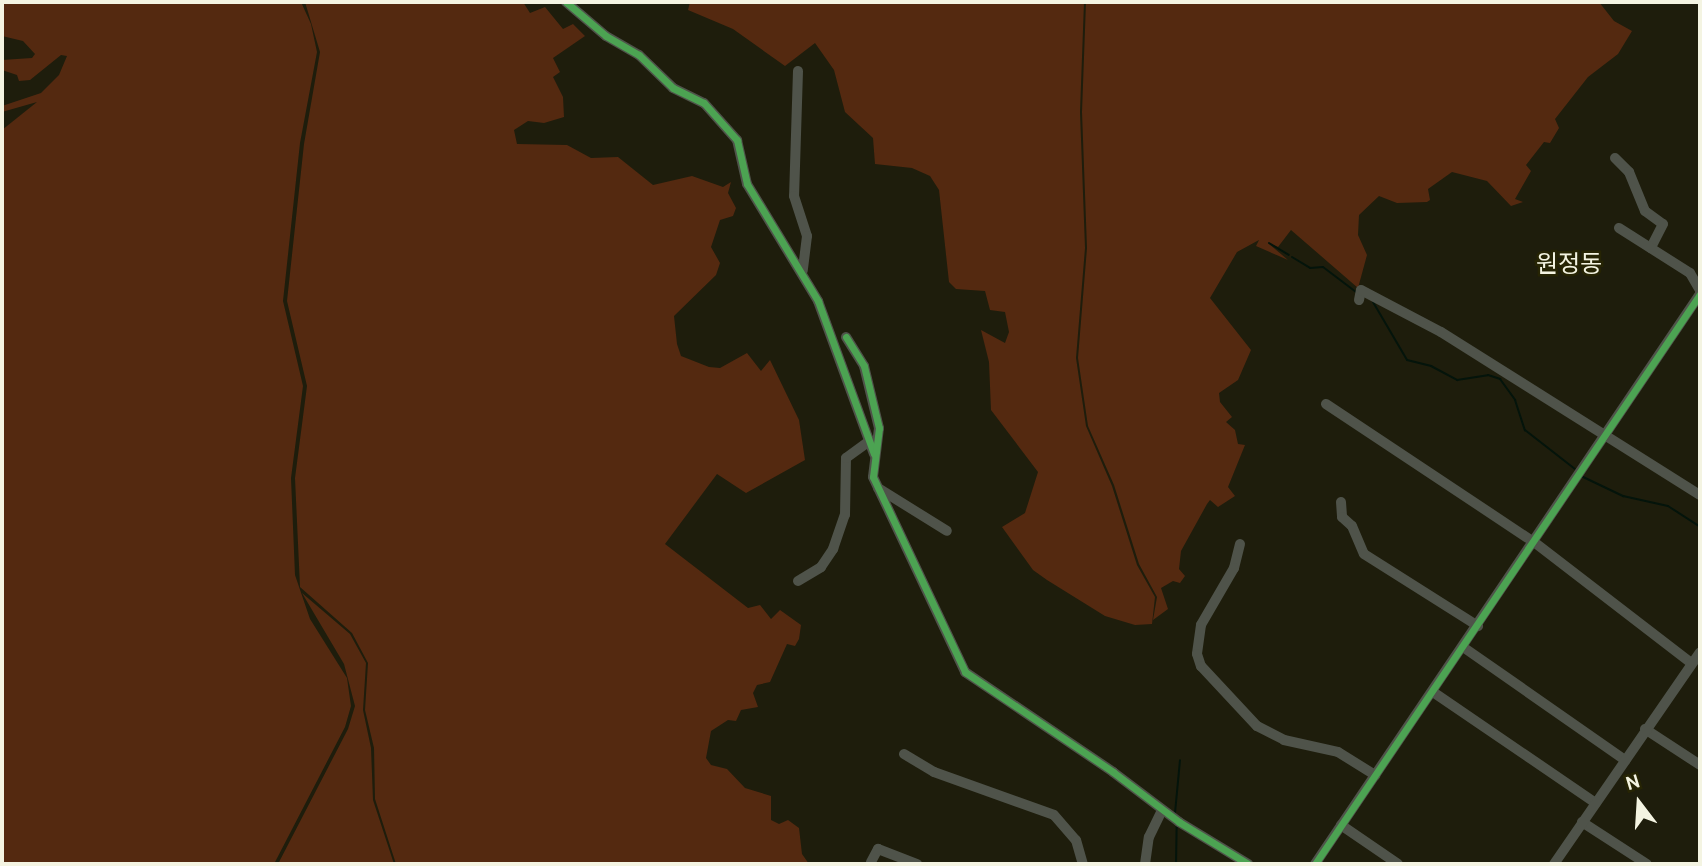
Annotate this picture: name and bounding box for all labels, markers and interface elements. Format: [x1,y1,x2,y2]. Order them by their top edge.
district label: 원정동 [1536,250,1602,278]
north arrow [1604,768,1674,838]
text: N [1623,769,1643,795]

